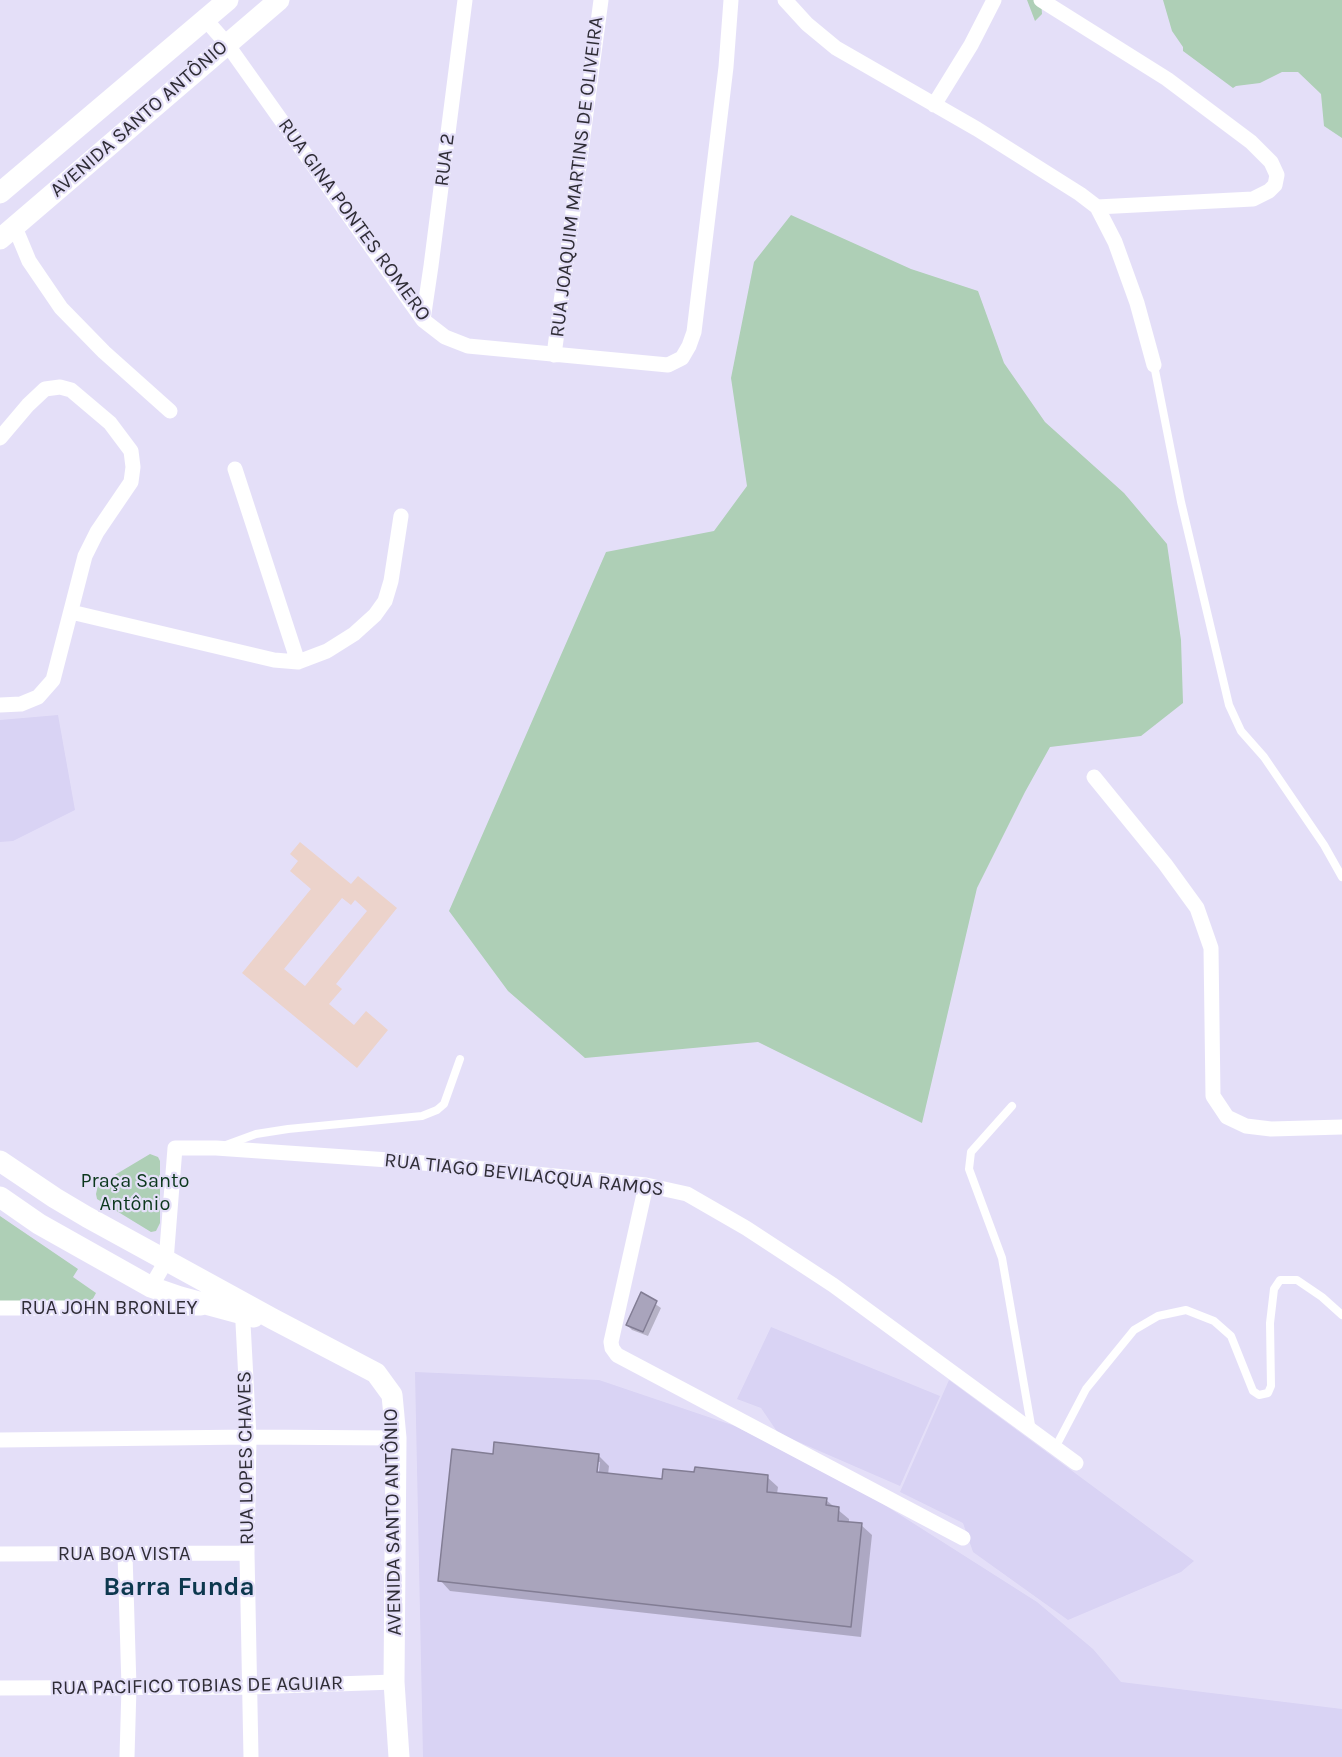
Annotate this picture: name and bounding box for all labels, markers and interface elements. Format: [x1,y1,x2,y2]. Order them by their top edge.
street label: RUA JOAQUIM MARTINS DE OLIVEIRA [545,15,609,339]
street label: AVENIDA SANTO ANTÔNIO [45,35,233,203]
street label: RUA GINA PONTES ROMERO [273,114,435,326]
street label: RUA 2 [430,132,460,188]
street label: RUA TIAGO BEVILACQUA RAMOS [383,1148,665,1202]
park label: Praça Santo Antônio [80,1169,190,1216]
street label: RUA JOHN BRONLEY [20,1296,198,1320]
street label: RUA LOPES CHAVES [232,1371,260,1545]
street label: AVENIDA SANTO ANTÔNIO [379,1408,407,1636]
street label: RUA BOA VISTA [58,1542,190,1566]
district label: Barra Funda [103,1572,255,1604]
street label: RUA PACIFICO TOBIAS DE AGUIAR [51,1671,343,1701]

